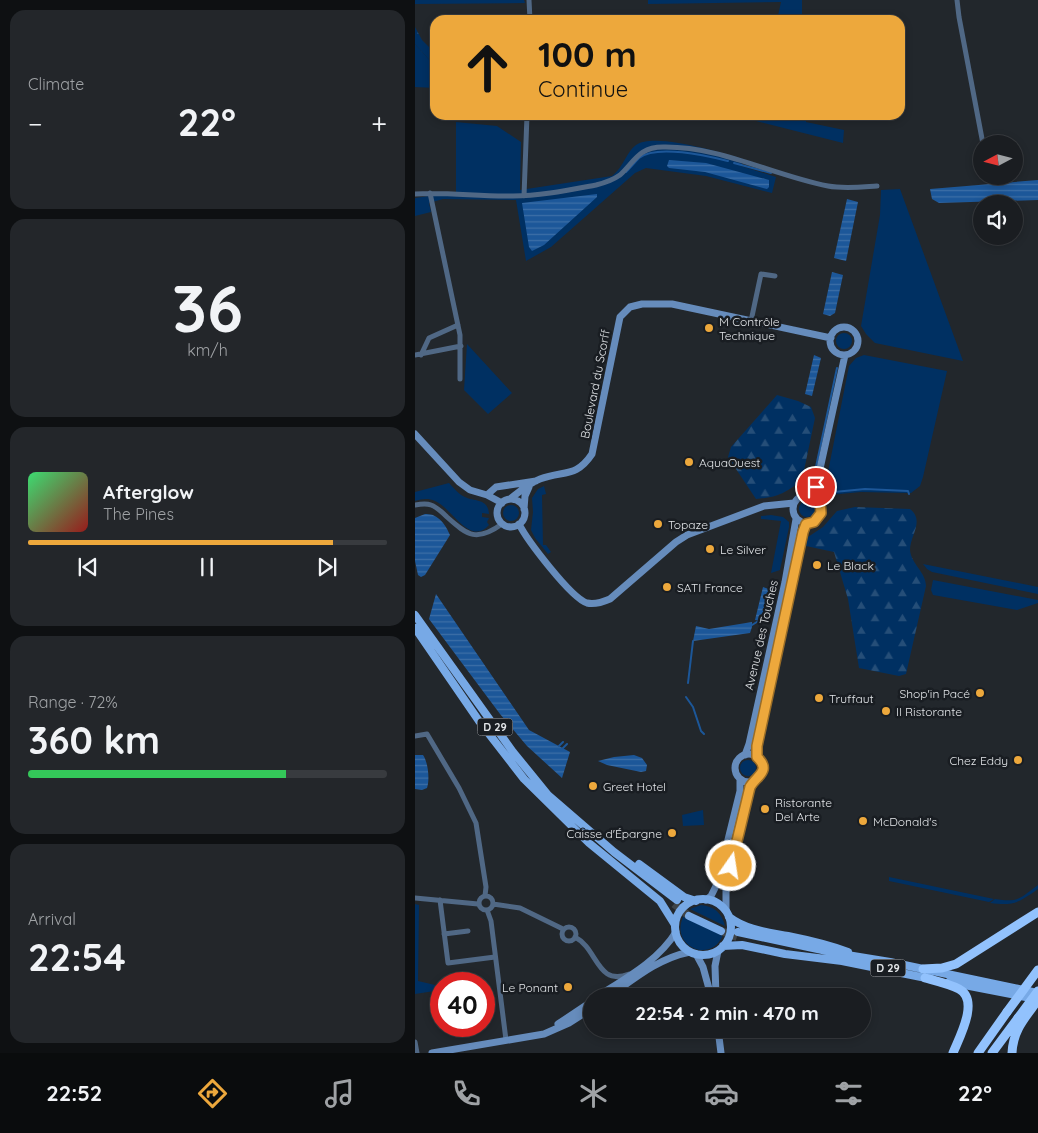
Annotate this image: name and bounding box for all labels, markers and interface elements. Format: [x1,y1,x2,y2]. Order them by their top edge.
text: 100 m [538,32,637,76]
icon: ahead [455,35,520,100]
text: Climate [28,74,84,94]
text: Continue [538,75,628,103]
text: 22° [178,98,236,146]
text: − [28,106,43,141]
text: + [371,106,387,141]
north arrow [973,135,1023,185]
map controls [973,135,1023,245]
button: sound [973,195,1023,245]
text: 36 [172,267,243,348]
place label: M Contrôle Technique [719,314,780,343]
marker: M Contrôle Technique [703,322,715,334]
street label: Boulevard du Scorff [577,328,613,440]
text: km/h [187,340,228,360]
place label: AquaOuest [699,455,760,470]
marker: AquaOuest [683,456,695,468]
pin [795,466,837,508]
icon: arrive [802,473,830,501]
text: Afterglow [103,480,194,504]
text: The Pines [103,504,174,524]
place label: Topaze [668,517,708,532]
marker: Topaze [652,518,664,530]
place label: Le Silver [720,542,766,557]
marker: Le Silver [704,543,716,555]
icon: previous [74,553,102,581]
icon: pause [193,553,221,581]
icon: next [313,553,341,581]
place label: Le Black [827,558,874,573]
marker: Le Black [811,559,823,571]
street label: Avenue des Touches [741,578,781,692]
place label: SATI France [677,580,743,595]
marker: SATI France [661,581,673,593]
place label: Shop'in Pacé [899,686,970,701]
marker: Shop'in Pacé [974,687,986,699]
place label: Truffaut [829,691,874,706]
text: Range · 72% [28,692,118,712]
marker: Truffaut [813,692,825,704]
place label: Il Ristorante [896,704,962,719]
marker: Il Ristorante [880,705,892,717]
text: 360 km [28,716,160,764]
road number: D 29 [477,719,513,736]
place label: Chez Eddy [949,753,1008,768]
marker: Chez Eddy [1012,754,1024,766]
place label: Greet Hotel [603,779,666,794]
marker: Greet Hotel [587,780,599,792]
place label: Ristorante Del Arte [775,795,832,824]
marker: Ristorante Del Arte [759,803,771,815]
place label: McDonald's [873,814,938,829]
marker: McDonald's [857,815,869,827]
place label: Caisse d'Épargne [566,826,662,841]
marker: Caisse d'Épargne [666,827,678,839]
position arrow [704,839,756,891]
text: Arrival [28,909,76,929]
text: 22:54 [28,933,126,981]
road number: D 29 [871,960,905,976]
speed limit sign: 40 [430,972,495,1037]
place label: Le Ponant [502,980,558,995]
marker: Le Ponant [562,981,574,993]
text: 22:54 · 2 min · 470 m [635,1001,819,1025]
icon: directions [195,1076,230,1111]
icon: music [322,1076,357,1111]
icon: phone [449,1076,484,1111]
icon: climate [576,1076,611,1111]
icon: car [704,1076,739,1111]
icon: filters [831,1076,866,1111]
text: 22:52 [46,1079,102,1107]
text: 22° [958,1079,992,1107]

